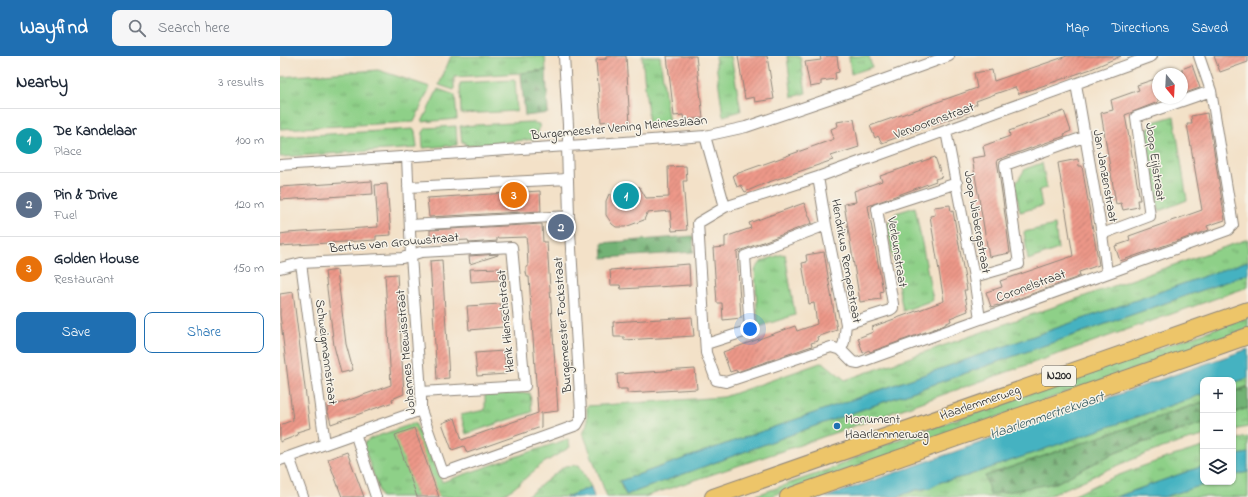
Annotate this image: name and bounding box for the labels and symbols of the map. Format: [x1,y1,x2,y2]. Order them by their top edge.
north arrow [1152,68,1188,104]
street label: Vervoorenstraat [890,97,977,145]
street label: Burgemeester Vening Meineszlaan [529,111,708,146]
street label: Joop Eijlstraat [1140,122,1170,203]
street label: Jan Janzenstraat [1087,128,1123,225]
street label: Joop IJisbergstraat [958,169,996,276]
pin: 3 [501,180,527,210]
pin: 1 [613,181,639,211]
street label: Hendrikus Rempestraat [826,197,866,325]
pin: 2 [548,212,574,242]
street label: Verleunstraat [882,214,912,289]
street label: Bertus van Grouwstraat [327,228,460,258]
street label: Burgemeester Fockstraat [549,256,578,395]
street label: Coronelstraat [994,264,1069,307]
street label: Henk Hienschstraat [492,268,520,373]
street label: Johannes Meewisstraat [391,288,421,415]
street label: Schweigmannstraat [309,298,342,407]
your location [740,319,760,339]
road number: N200 [1042,366,1076,386]
street label: Haarlemmerweg [937,380,1023,427]
water label: Haarlemmertrekvaart [987,386,1108,445]
place label: Monument Haarlemmerweg [845,410,929,445]
marker: Monument Haarlemmerweg [832,421,842,431]

